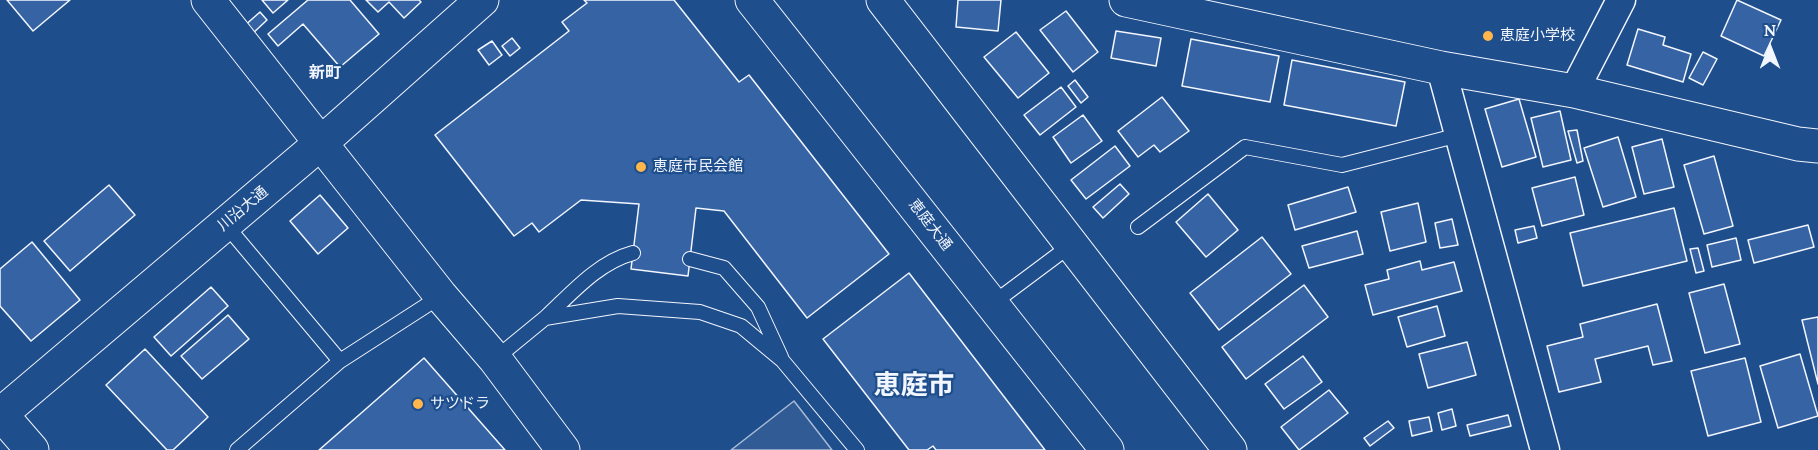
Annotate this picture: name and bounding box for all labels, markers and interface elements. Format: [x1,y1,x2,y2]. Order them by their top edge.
north arrow [1740,18,1800,78]
text: N [1764,20,1776,40]
place label: 恵庭小学校 [1500,27,1575,45]
marker: 恵庭小学校 [1481,29,1495,43]
district label: 新町 [309,63,341,83]
place label: 恵庭市民会館 [653,158,743,176]
marker: 恵庭市民会館 [634,160,648,174]
street label: 川沿大通 [214,183,272,235]
street label: 恵庭大通 [904,196,956,254]
district label: 恵庭市 [874,370,954,402]
place label: サツドラ [430,395,490,413]
marker: サツドラ [411,397,425,411]

